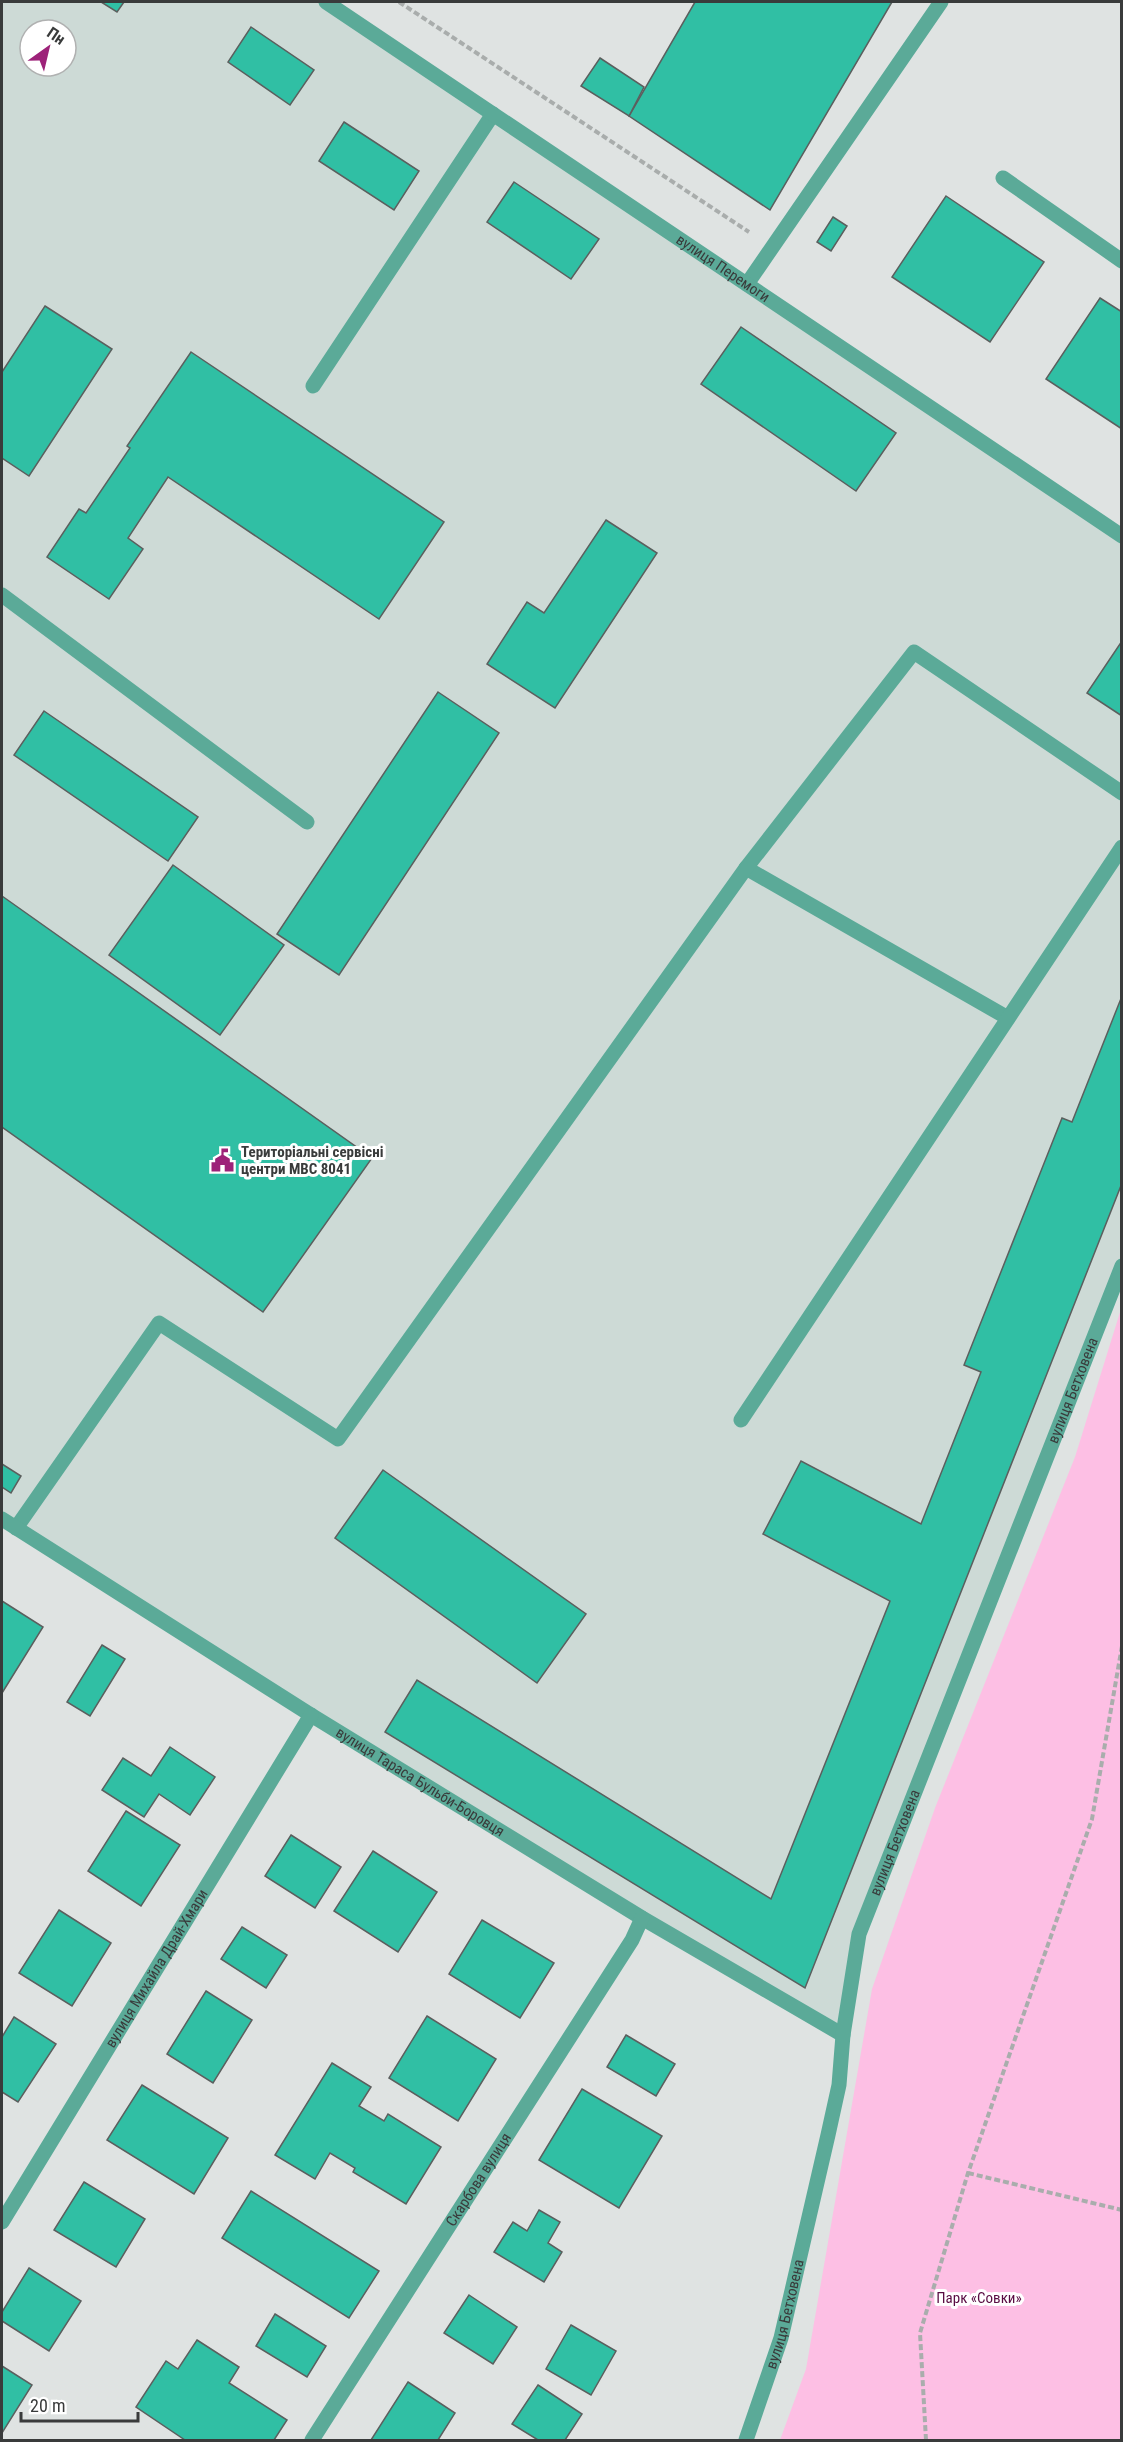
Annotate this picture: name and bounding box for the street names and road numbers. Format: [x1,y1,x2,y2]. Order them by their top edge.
street label: вулиця Перемоги [673,231,773,306]
street label: вулиця Бетховена [1044,1335,1102,1446]
street label: вулиця Тараса Бульби-Боровця [333,1723,508,1840]
street label: вулиця Бетховена [866,1787,924,1898]
street label: вулиця Михайла Драй-Хмари [101,1886,212,2051]
street label: Скарбова вулиця [442,2130,515,2230]
street label: вулиця Бетховена [762,2258,808,2371]

